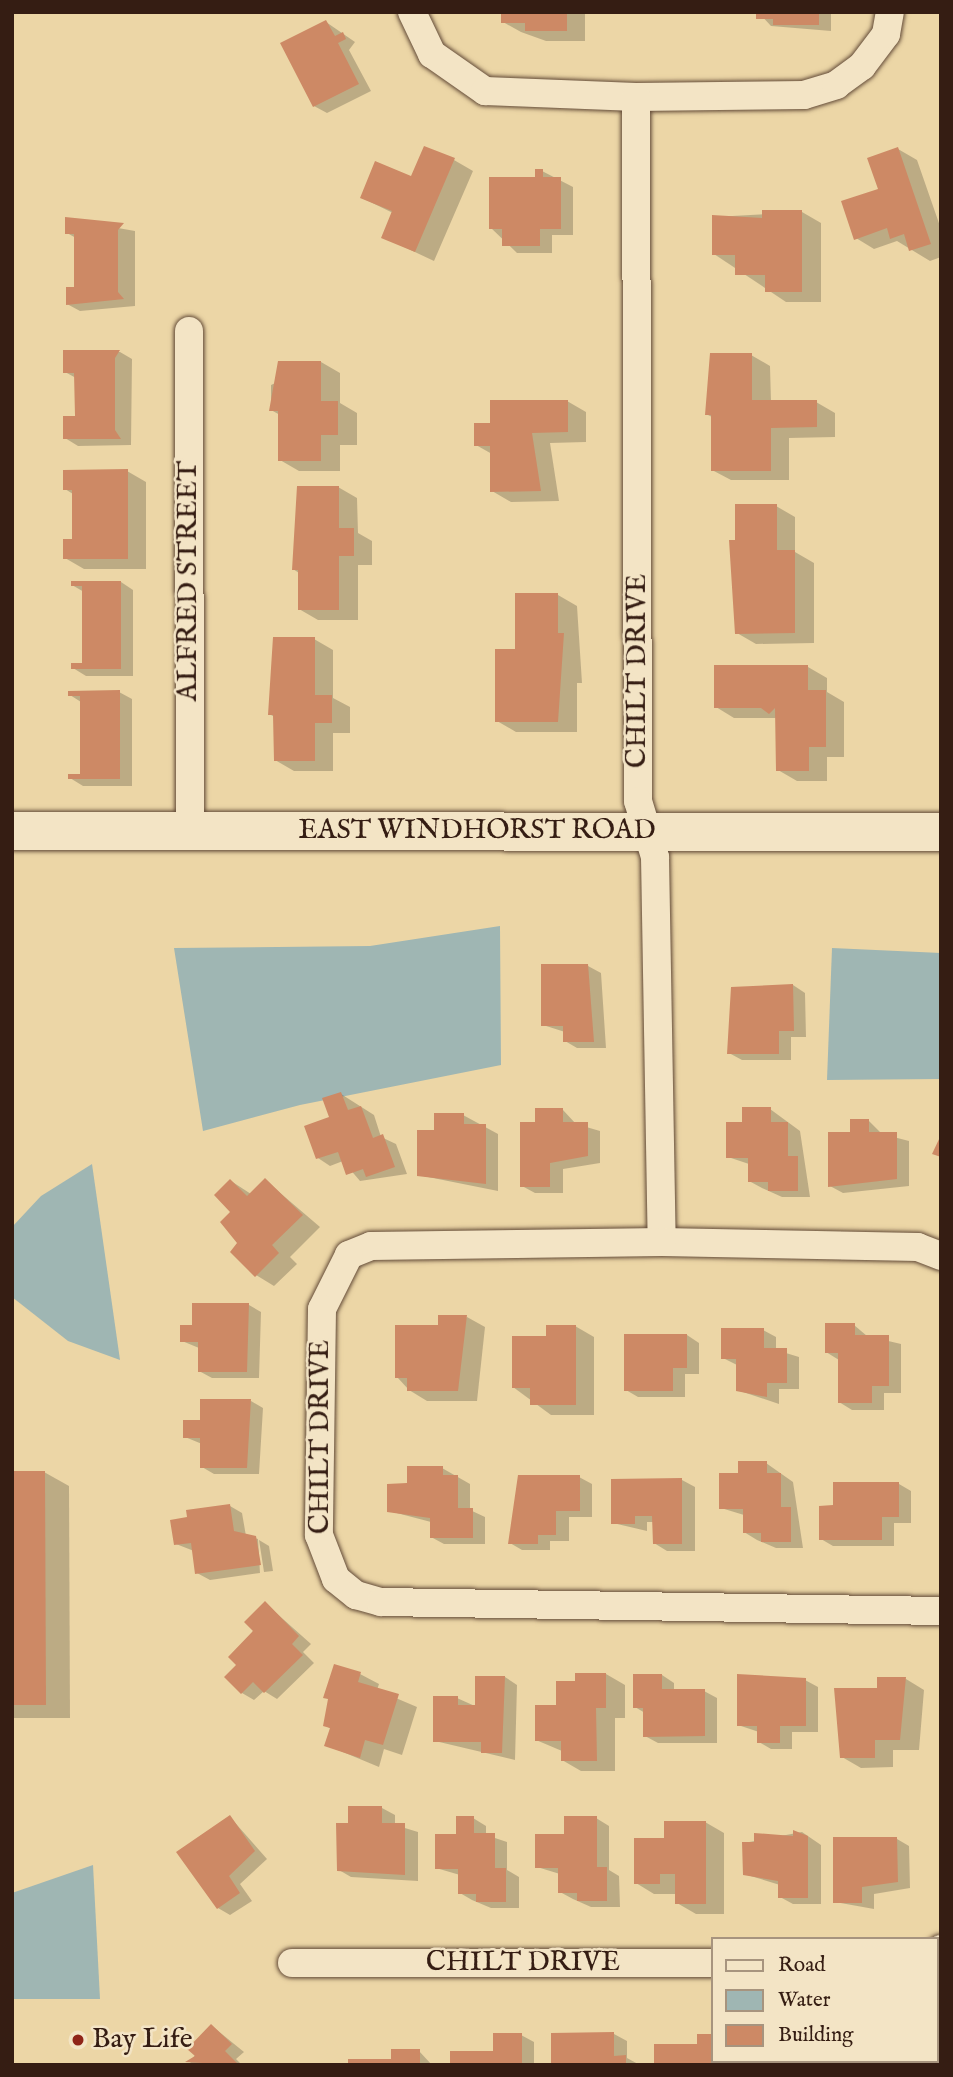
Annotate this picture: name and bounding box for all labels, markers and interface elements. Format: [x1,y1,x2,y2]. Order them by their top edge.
street label: ALFRED STREET [172,461,206,701]
street label: CHILT DRIVE [621,574,655,768]
street label: EAST WINDHORST ROAD [298,814,656,848]
street label: CHILT DRIVE [304,1340,338,1534]
legend [712,1937,939,2063]
street label: CHILT DRIVE [426,1946,620,1980]
text: Road [778,1952,825,1979]
text: Water [778,1987,830,2014]
text: Building [778,2022,853,2049]
place label: Bay Life [92,2023,193,2057]
marker: Bay Life [70,2032,86,2048]

